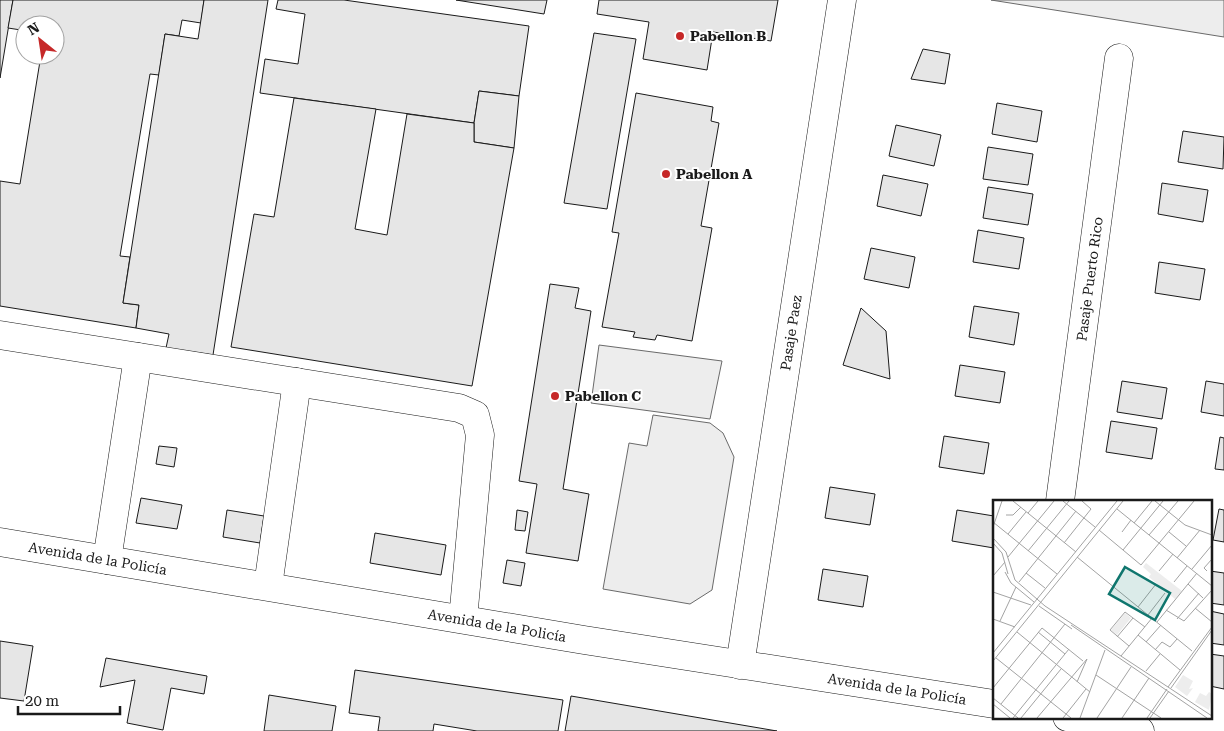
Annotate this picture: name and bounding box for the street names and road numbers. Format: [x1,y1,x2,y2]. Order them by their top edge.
street label: Pasaje Puerto Rico [1073,216,1106,342]
street label: Pasaje Paez [777,294,805,372]
street label: Avenida de la Policía [27,539,168,578]
street label: Avenida de la Policía [427,606,568,645]
street label: Avenida de la Policía [827,670,968,708]

